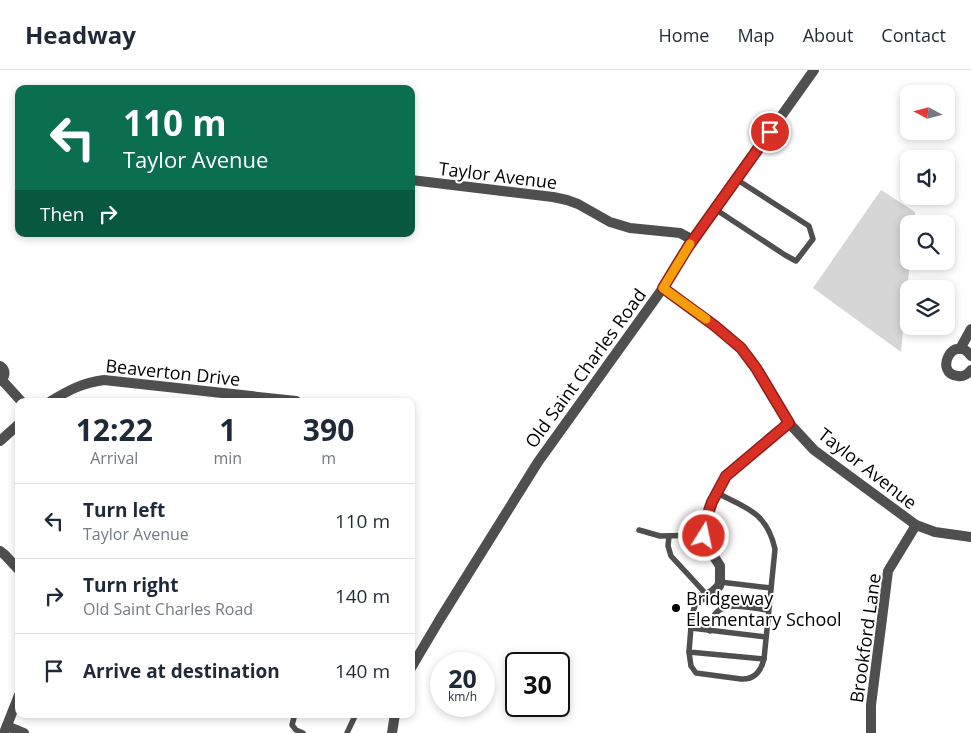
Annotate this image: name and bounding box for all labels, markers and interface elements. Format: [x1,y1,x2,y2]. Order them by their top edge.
text: Headway [25,18,136,51]
text: Home [659,23,709,47]
text: Map [737,23,775,47]
text: About [803,23,853,47]
text: Contact [881,23,946,47]
north arrow [900,85,955,140]
map controls [900,85,955,335]
text: 110 m [123,99,227,146]
icon: left [40,105,105,170]
pin [749,111,791,153]
icon: arrive [756,118,784,146]
text: Taylor Avenue [123,144,268,174]
button: sound [900,150,955,205]
street label: Taylor Avenue [437,156,559,194]
icon: right [94,200,122,228]
text: Then [40,201,84,227]
button: search [900,215,955,270]
button: layers [900,280,955,335]
street label: Old Saint Charles Road [519,284,651,452]
street label: Beaverton Drive [105,353,241,391]
text: 12:22 [76,409,153,450]
text: 1 [219,409,236,450]
text: 390 [303,409,354,450]
street label: Taylor Avenue [814,422,922,514]
text: Arrival [90,447,138,469]
text: min [214,447,242,469]
text: m [321,447,336,469]
text: Turn left [83,497,165,523]
icon: left [40,507,68,535]
text: 110 m [335,508,390,534]
position arrow [677,509,729,561]
text: Taylor Avenue [83,523,189,545]
text: Turn right [83,572,178,598]
street label: Brookford Lane [844,572,886,704]
icon: right [40,582,68,610]
text: 140 m [335,583,390,609]
place label: Bridgeway Elementary School [686,586,842,631]
text: Old Saint Charles Road [83,598,253,620]
marker: Bridgeway Elementary School [670,602,682,614]
speed limit sign: 30 [505,652,570,717]
icon: arrive [40,657,68,685]
text: Arrive at destination [83,658,280,684]
text: 140 m [335,658,390,684]
text: 20 [448,661,477,695]
text: km/h [448,688,477,705]

